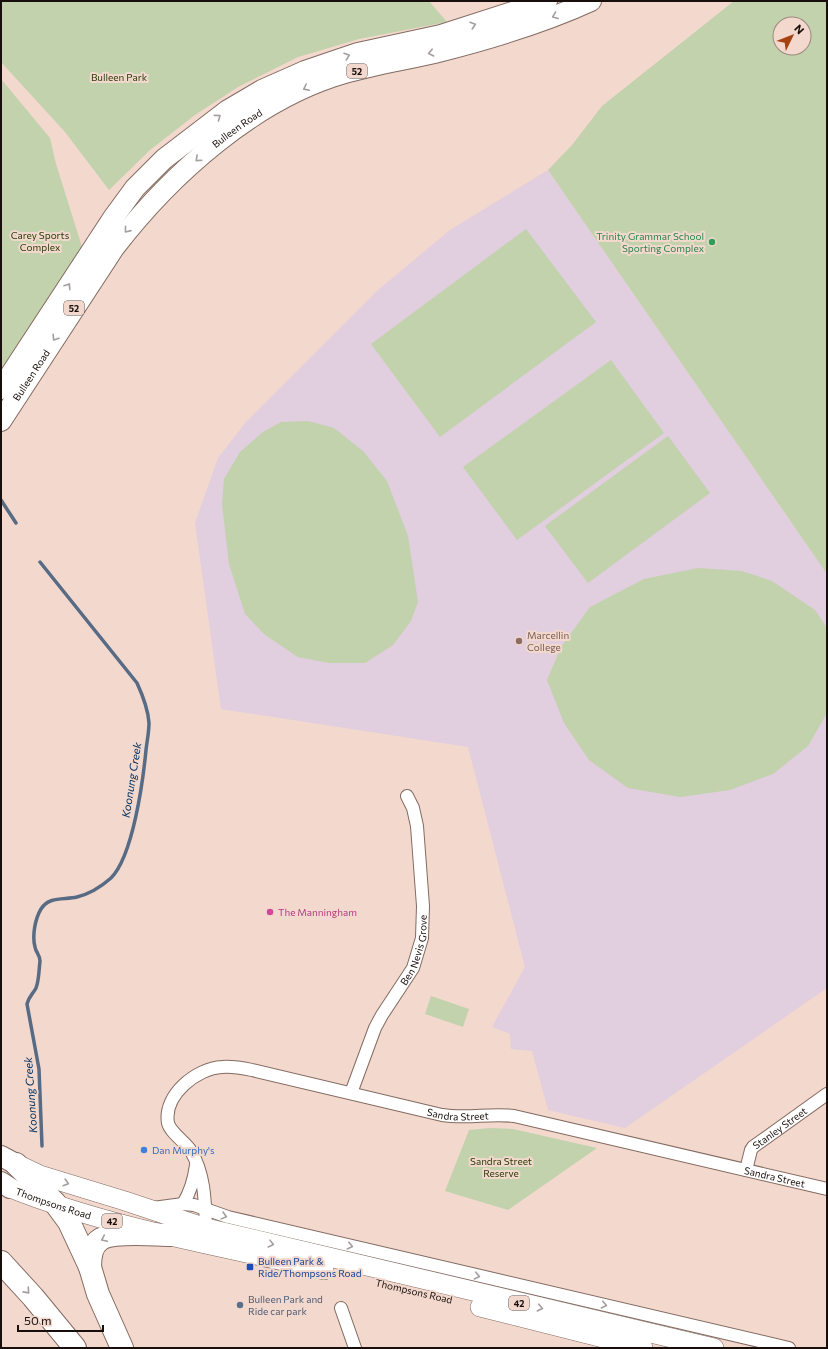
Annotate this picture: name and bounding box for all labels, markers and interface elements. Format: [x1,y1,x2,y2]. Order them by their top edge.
one-way arrow [552,12,559,20]
north arrow [772,16,812,56]
one-way arrow [469,21,476,29]
text: N [792,21,807,36]
one-way arrow [428,49,434,57]
one-way arrow [344,52,351,61]
road number: 52 [347,64,367,78]
park label: Bulleen Park [91,71,148,83]
one-way arrow [303,83,310,91]
street label: Bulleen Road [209,106,264,150]
one-way arrow [213,115,220,122]
one-way arrow [195,154,202,161]
one-way arrow [125,226,132,233]
park label: Carey Sports Complex [11,229,70,253]
place label: Trinity Grammar School Sporting Complex [596,230,705,254]
marker: Trinity Grammar School Sporting Complex [707,237,717,247]
one-way arrow [63,283,71,290]
road number: 52 [64,301,84,315]
one-way arrow [52,334,59,341]
street label: Bulleen Road [10,347,52,403]
place label: Marcellin College [527,629,569,653]
marker: Marcellin College [514,636,524,646]
water label: Koonung Creek [119,740,144,819]
place label: The Manningham [278,906,357,918]
marker: The Manningham [265,907,275,917]
street label: Ben Nevis Grove [397,915,429,987]
water label: Koonung Creek [21,1056,39,1133]
street label: Stanley Street [750,1104,809,1151]
street label: Sandra Street [426,1106,489,1122]
place label: Dan Murphy's [152,1144,215,1156]
marker: Dan Murphy's [139,1145,149,1155]
park label: Sandra Street Reserve [470,1155,532,1179]
street label: Sandra Street [743,1164,806,1190]
one-way arrow [62,1178,69,1187]
street label: Thompsons Road [14,1185,93,1221]
one-way arrow [221,1211,227,1219]
road number: 42 [102,1214,122,1228]
one-way arrow [101,1234,109,1242]
one-way arrow [267,1240,274,1248]
one-way arrow [347,1241,354,1249]
place label: Bulleen Park & Ride/Thompsons Road [258,1255,362,1279]
marker: Bulleen Park & Ride/Thompsons Road [245,1262,255,1272]
one-way arrow [474,1271,480,1279]
street label: Thompsons Road [374,1276,454,1306]
one-way arrow [23,1286,30,1294]
place label: Bulleen Park and Ride car park [248,1293,323,1317]
road number: 42 [509,1296,529,1310]
marker: Bulleen Park and Ride car park [235,1300,245,1310]
one-way arrow [600,1301,607,1309]
one-way arrow [537,1303,543,1311]
scale bar [18,1307,103,1333]
text: 50 m [24,1313,52,1327]

